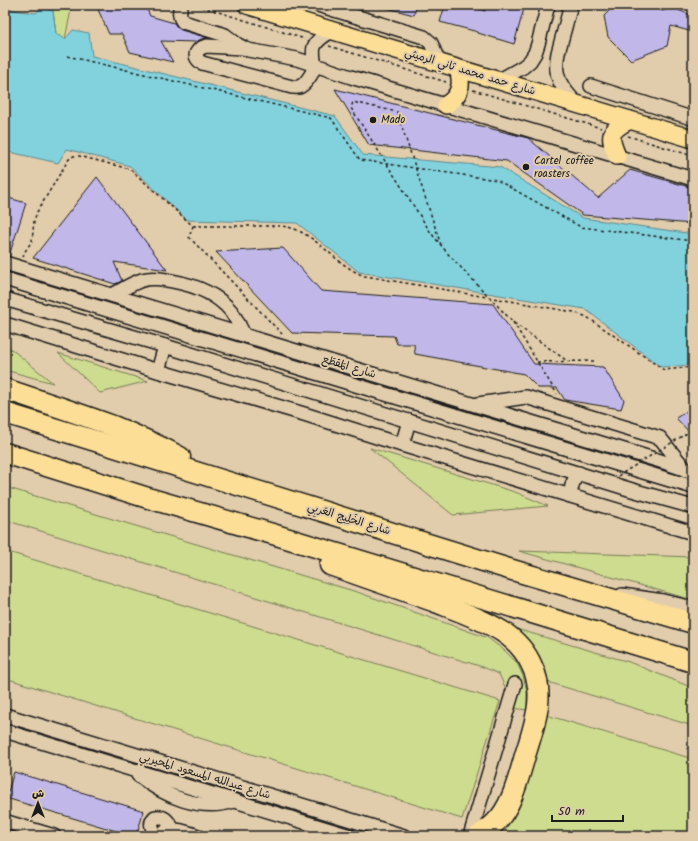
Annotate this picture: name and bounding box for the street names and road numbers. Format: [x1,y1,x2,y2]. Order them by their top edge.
street label: شارع حمد محمد ثاني الرميثي [402,44,538,101]
street label: شارع المَقطَع [320,350,378,384]
street label: شارع الخَلِيج العَربِي [305,498,393,541]
street label: شارع عبدالله المسعود المحيربي [137,748,273,805]

